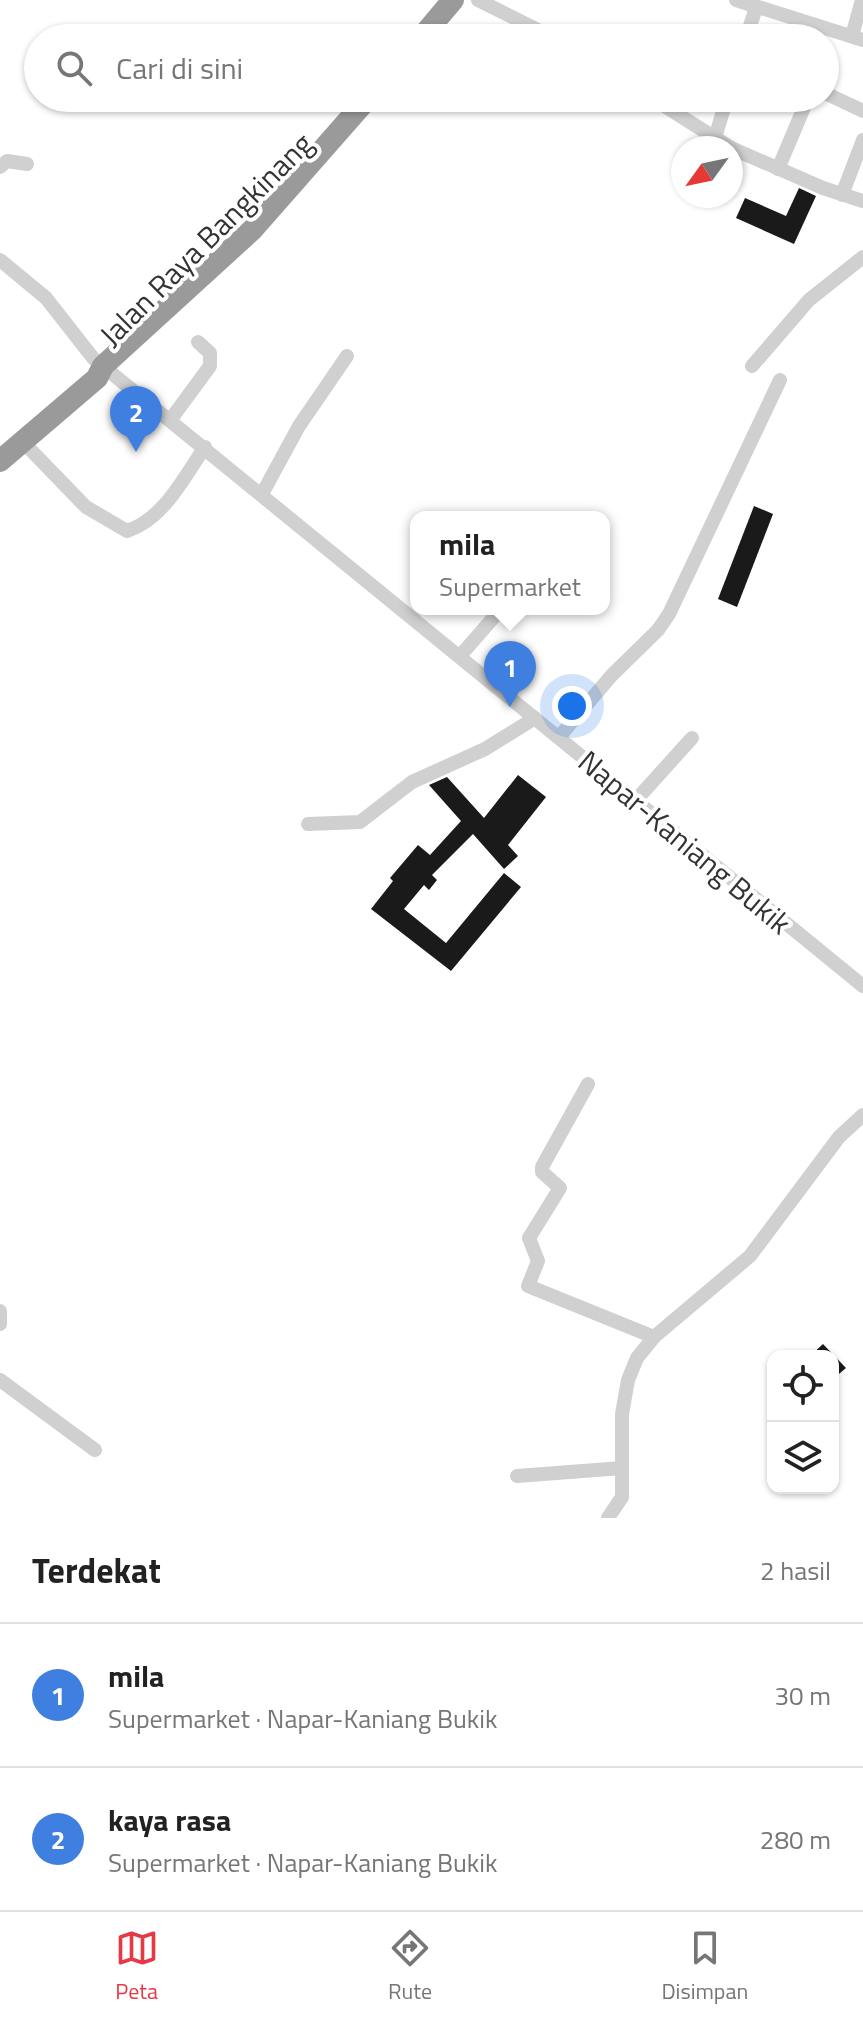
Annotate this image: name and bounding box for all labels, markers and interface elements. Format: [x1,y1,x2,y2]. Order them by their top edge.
search box [24,24,839,112]
text: Cari di sini [116,45,243,91]
icon: search [52,46,96,90]
street label: Jalan Raya Bangkinang [89,122,323,356]
north arrow [671,136,743,208]
pin: 2 [110,386,162,452]
popup [410,511,610,615]
text: mila [439,521,495,567]
text: Supermarket [439,567,581,606]
pin: 1 [484,641,536,707]
your location [552,686,592,726]
street label: Napar-Kaniang Bukik [568,739,802,945]
map controls [767,1350,839,1494]
button: locate [767,1350,839,1422]
button: layers [767,1422,839,1494]
text: Terdekat [32,1544,161,1596]
text: 2 hasil [760,1551,831,1590]
text: mila [108,1653,164,1699]
text: 1 [51,1676,65,1715]
text: 30 m [774,1676,831,1715]
text: Supermarket · Napar-Kaniang Bukik [108,1699,497,1738]
text: kaya rasa [108,1797,231,1843]
text: 2 [51,1820,65,1859]
text: 280 m [760,1820,831,1859]
text: Supermarket · Napar-Kaniang Bukik [108,1843,497,1882]
tab: Peta [115,1926,159,2008]
tab: Rute [388,1926,432,2008]
tab: Disimpan [661,1926,748,2008]

